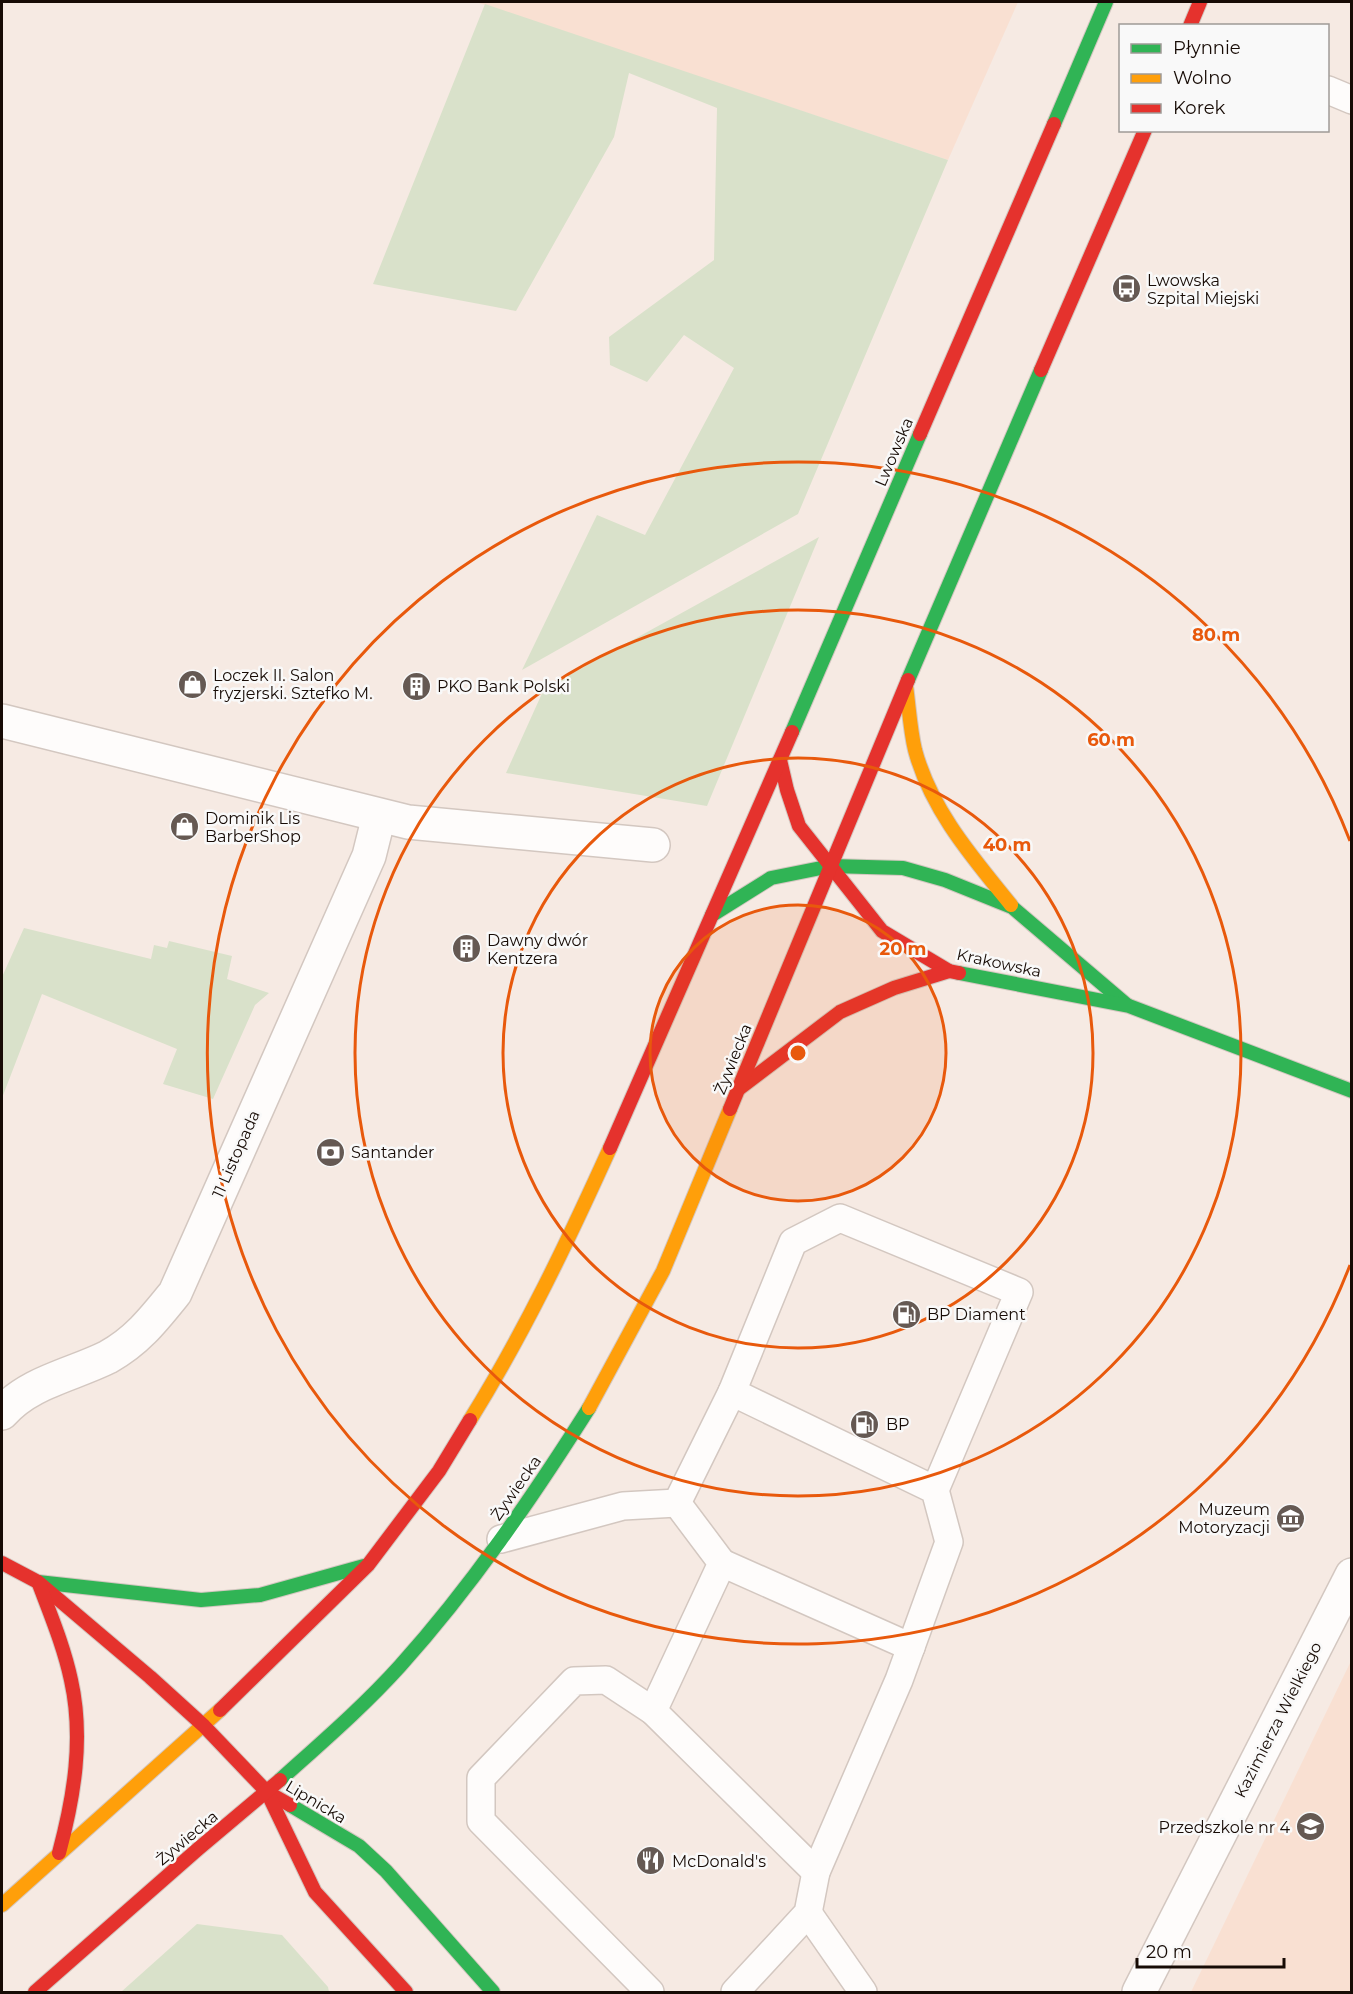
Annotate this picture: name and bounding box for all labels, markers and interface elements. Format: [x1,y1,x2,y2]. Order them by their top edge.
legend [1119,24,1329,132]
text: Płynnie [1173,37,1241,59]
text: Wolno [1173,67,1232,89]
text: Korek [1173,97,1226,119]
place label: Lwowska Szpital Miejski [1147,271,1259,308]
bus stop icon: Lwowska Szpital Miejski [1110,273,1142,305]
street label: Lwowska [871,415,917,489]
text: 80 m [1192,624,1240,646]
place label: Loczek II. Salon fryzjerski. Sztefko M. [213,666,373,703]
shop icon: Loczek II. Salon fryzjerski. Sztefko M. [176,668,208,700]
building icon: PKO Bank Polski [400,670,432,702]
place label: PKO Bank Polski [437,677,570,696]
text: 60 m [1087,729,1135,751]
place label: Dominik Lis BarberShop [205,809,301,846]
shop icon: Dominik Lis BarberShop [168,811,200,843]
text: 40 m [983,834,1031,856]
place label: Dawny dwór Kentzera [487,931,588,968]
building icon: Dawny dwór Kentzera [450,933,482,965]
text: 20 m [880,938,926,960]
street label: Krakowska [955,945,1043,981]
street label: Żywiecka [710,1021,756,1097]
centre of rings [788,1043,808,1063]
street label: 11 Listopada [208,1107,264,1201]
bank icon: Santander [314,1136,346,1168]
place label: Santander [351,1143,434,1162]
fuel station icon: BP Diament [890,1298,922,1330]
place label: BP Diament [927,1305,1026,1324]
fuel station icon: BP [849,1408,881,1440]
place label: BP [886,1415,910,1434]
street label: Żywiecka [487,1452,545,1524]
place label: Muzeum Motoryzacji [1178,1500,1270,1537]
museum icon: Muzeum Motoryzacji [1275,1502,1307,1534]
street label: Kazimierza Wielkiego [1230,1639,1326,1801]
street label: Lipnicka [282,1776,350,1828]
street label: Żywiecka [152,1807,222,1869]
school or university icon: Przedszkole nr 4 [1295,1811,1327,1843]
place label: Przedszkole nr 4 [1159,1818,1290,1837]
restaurant icon: McDonald's [635,1845,667,1877]
place label: McDonald's [672,1852,766,1871]
scale bar [1137,1931,1284,1969]
text: 20 m [1146,1941,1192,1963]

